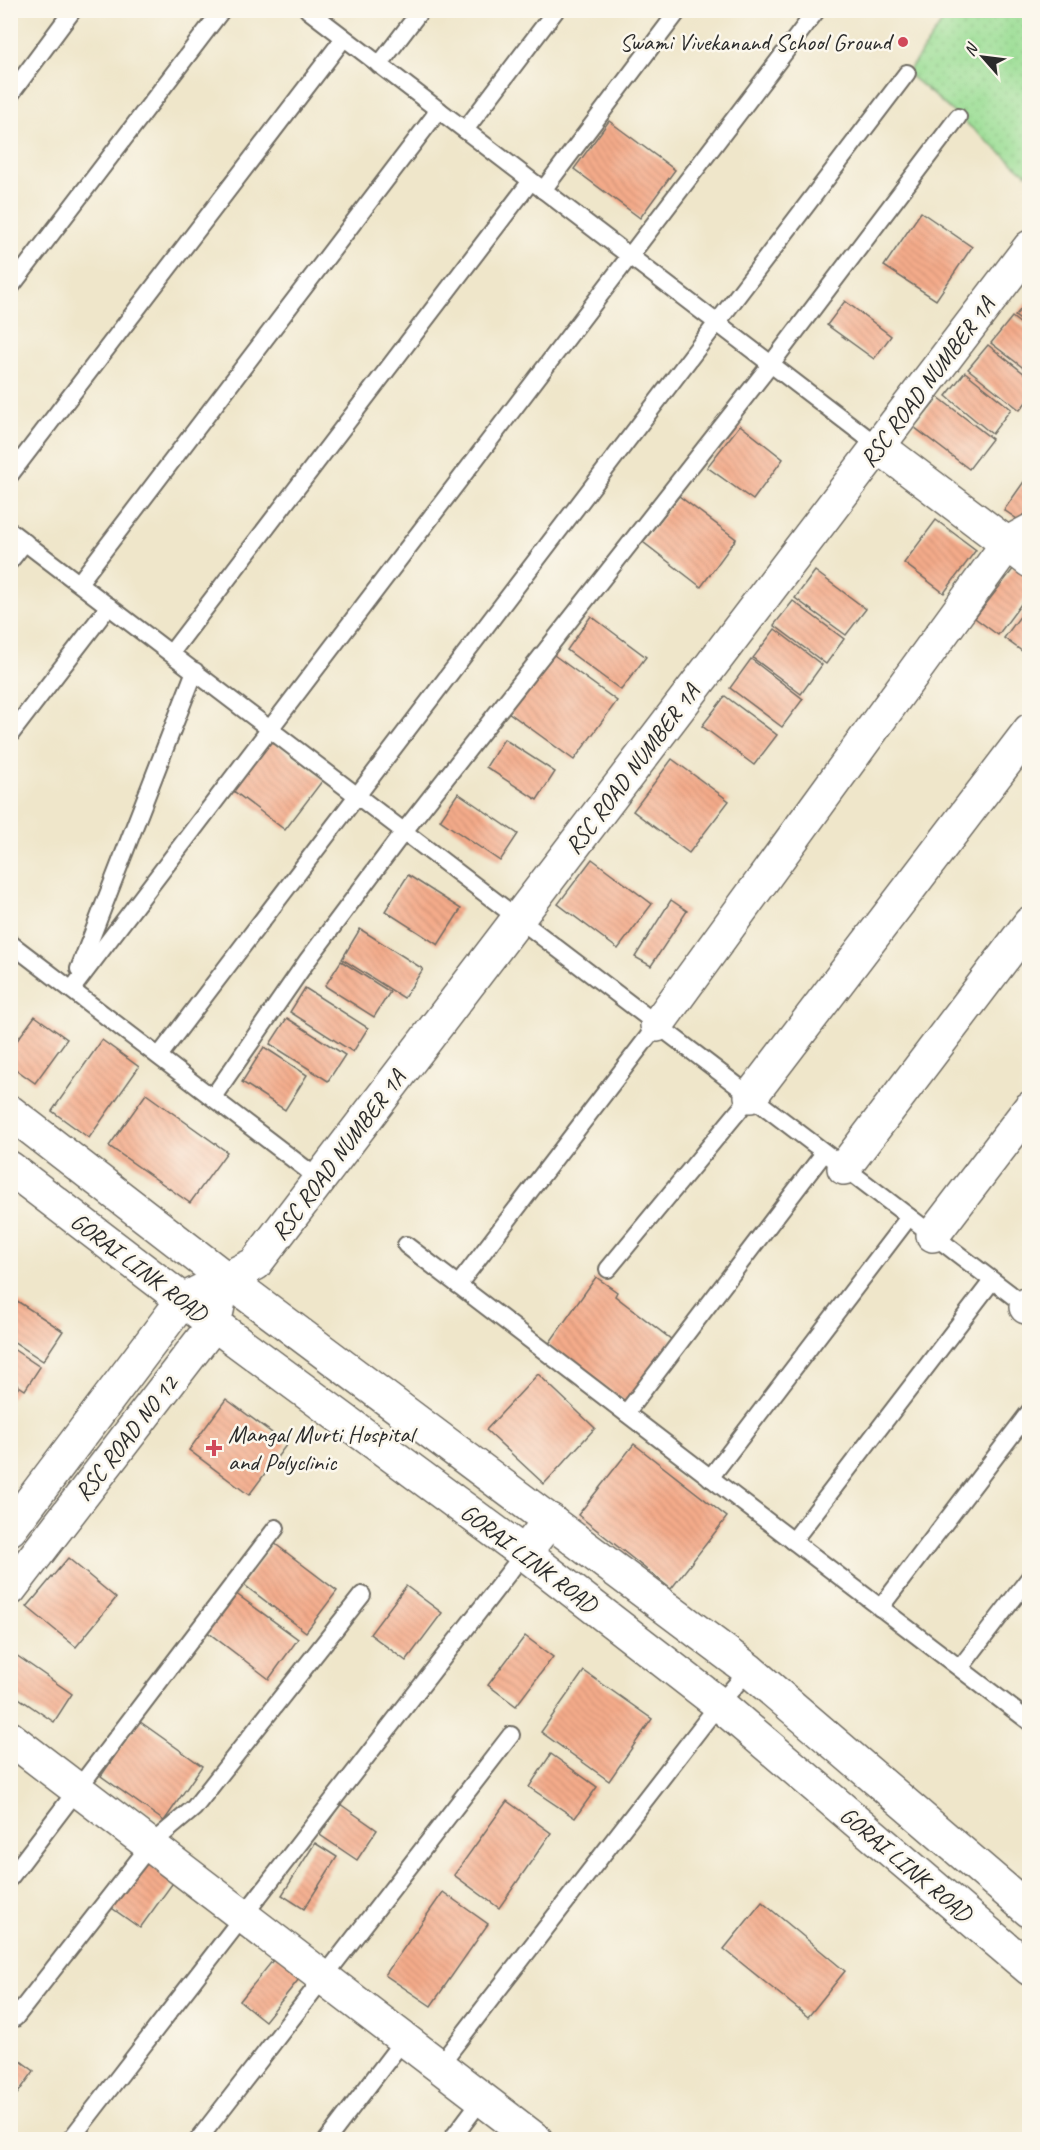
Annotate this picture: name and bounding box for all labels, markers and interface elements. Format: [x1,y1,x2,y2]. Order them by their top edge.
place label: Swami Vivekanand School Ground [619,27,895,57]
north arrow [953,27,1013,87]
marker: Swami Vivekanand School Ground [896,35,910,49]
text: N [959,39,983,59]
street label: RSC ROAD NUMBER 1A [853,290,1001,473]
street label: RSC ROAD NUMBER 1A [558,677,706,860]
street label: RSC ROAD NUMBER 1A [264,1063,412,1246]
street label: GORAI LINK ROAD [65,1206,215,1329]
street label: RSC ROAD NO 12 [68,1368,185,1506]
place label: Mangal Murti Hospital and Polyclinic [228,1419,418,1477]
marker: Mangal Murti Hospital and Polyclinic [205,1439,223,1457]
street label: GORAI LINK ROAD [455,1497,605,1620]
street label: GORAI LINK ROAD [834,1800,980,1929]

